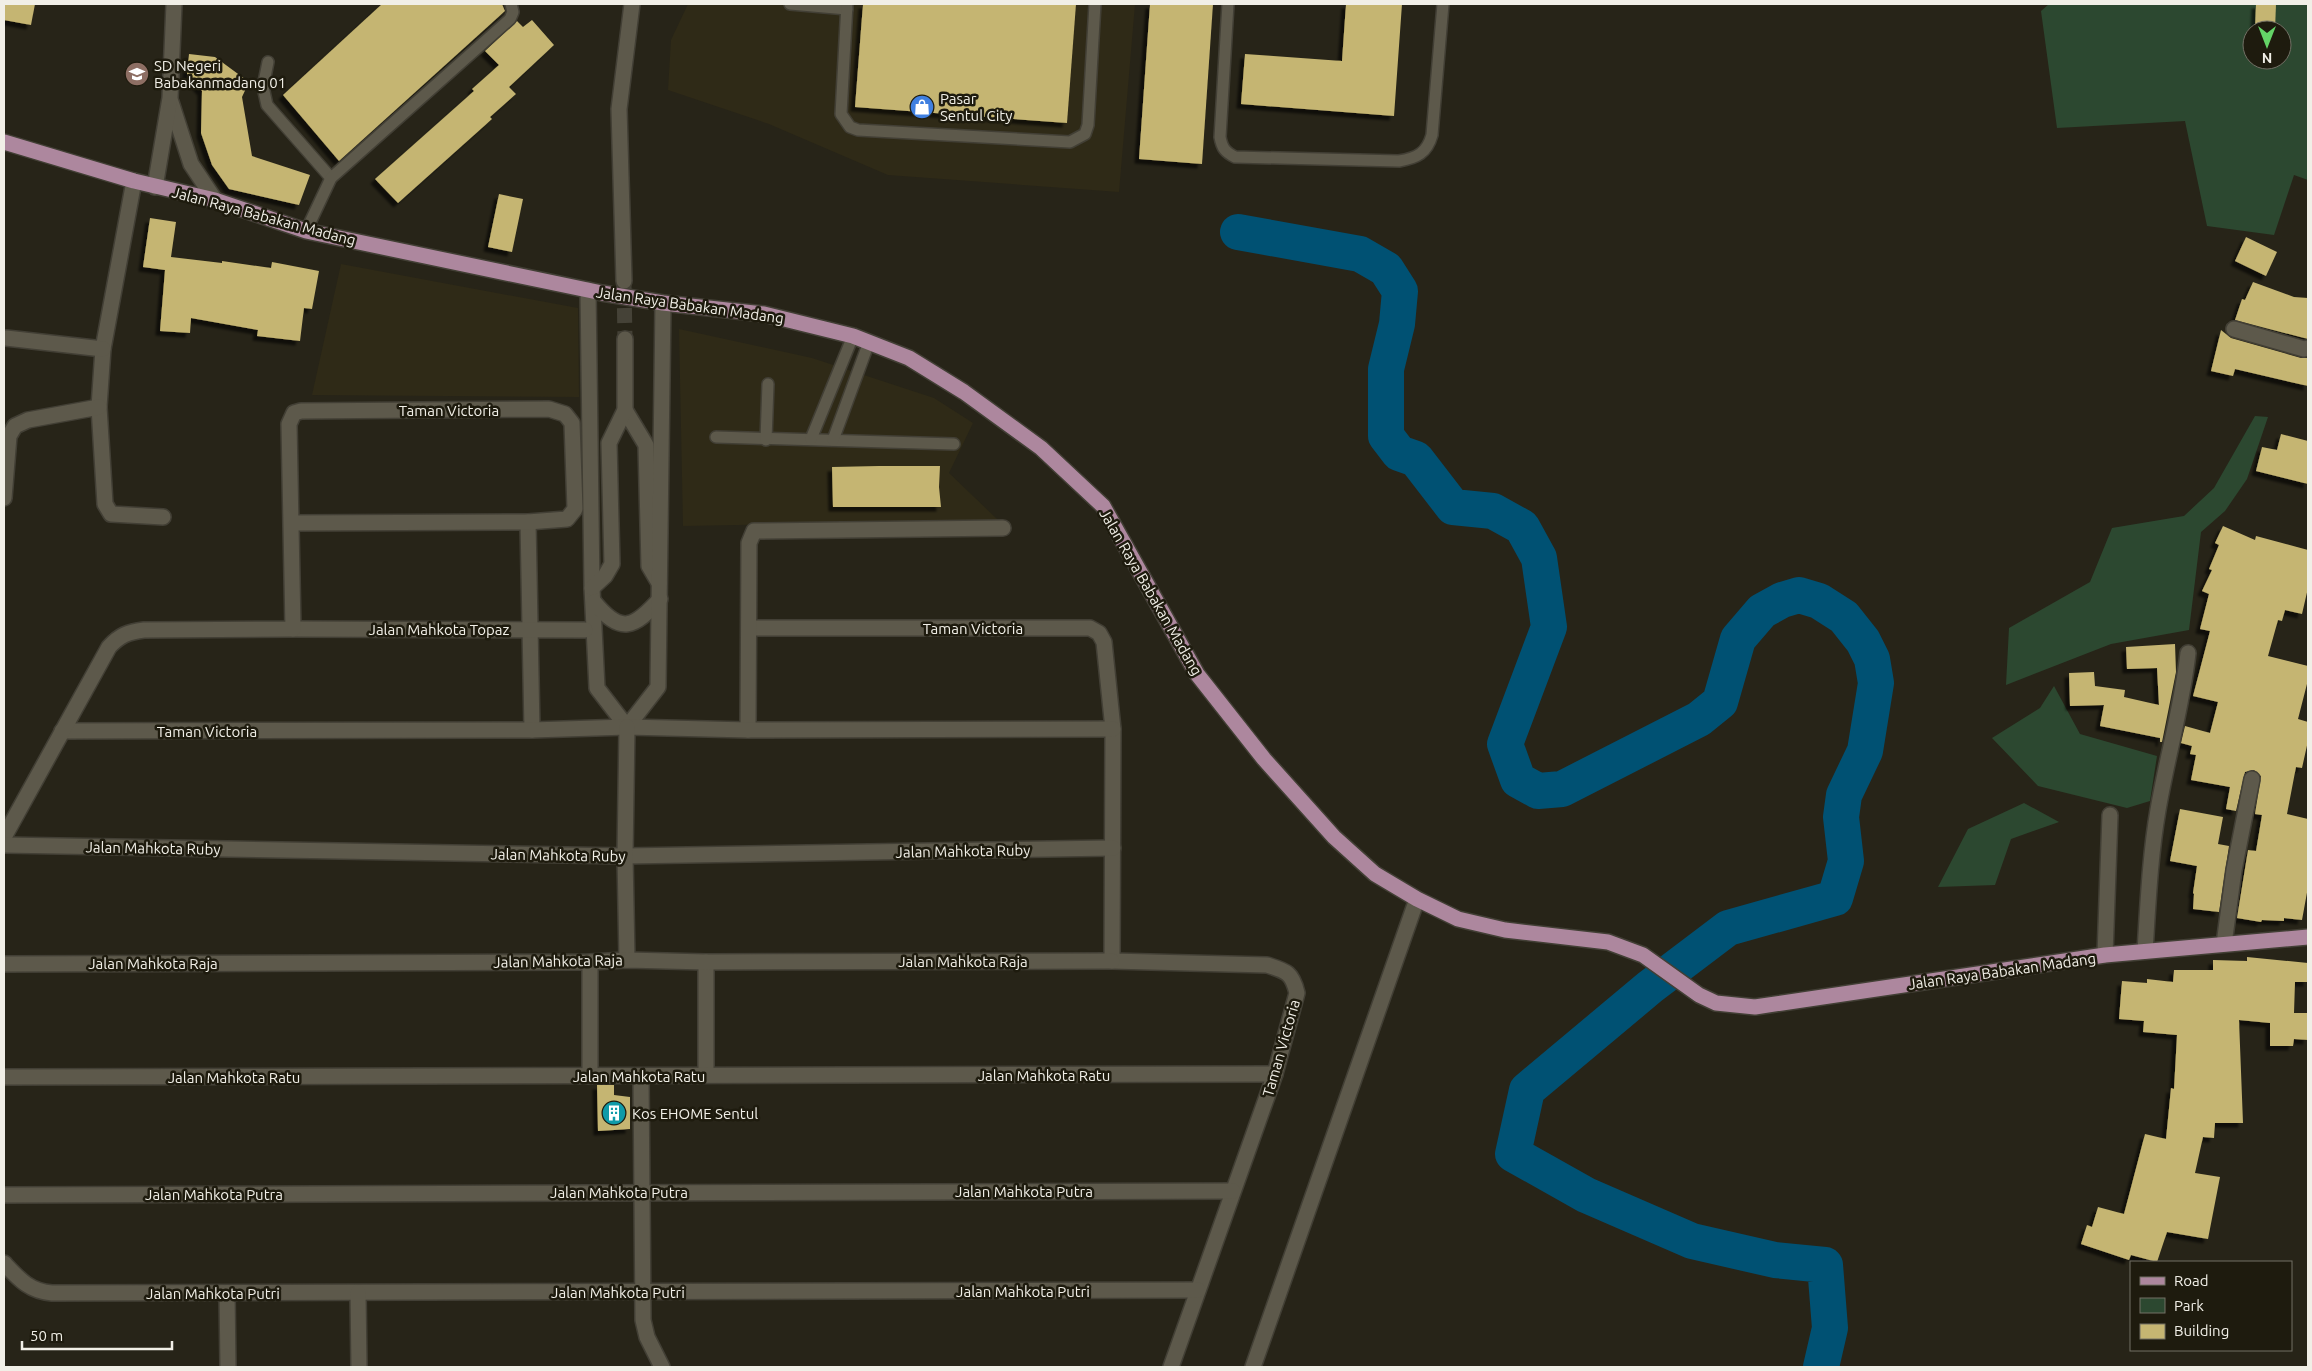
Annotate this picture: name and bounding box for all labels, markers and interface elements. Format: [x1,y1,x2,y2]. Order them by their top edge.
north arrow [2242,20,2292,70]
text: N [2262,50,2272,66]
place label: SD Negeri Babakanmadang 01 [154,57,286,91]
school or university icon: SD Negeri Babakanmadang 01 [124,61,150,87]
place label: Pasar Sentul City [940,90,1013,124]
shop icon: Pasar Sentul City [909,94,935,120]
street label: Jalan Raya Babakan Madang [170,183,358,249]
street label: Jalan Raya Babakan Madang [595,283,785,327]
street label: Taman Victoria [399,402,499,419]
street label: Jalan Raya Babakan Madang [1096,506,1206,678]
street label: Taman Victoria [923,620,1023,637]
street label: Jalan Mahkota Topaz [369,621,510,638]
street label: Taman Victoria [157,723,257,740]
street label: Jalan Mahkota Ruby [85,838,221,858]
street label: Jalan Mahkota Ruby [895,841,1031,861]
street label: Jalan Mahkota Ruby [490,845,626,865]
street label: Jalan Raya Babakan Madang [1907,949,2097,993]
street label: Jalan Mahkota Raja [493,951,623,971]
street label: Jalan Mahkota Raja [898,953,1028,970]
street label: Jalan Mahkota Raja [88,955,218,972]
street label: Taman Victoria [1259,997,1303,1099]
street label: Jalan Mahkota Ratu [978,1067,1110,1084]
street label: Jalan Mahkota Ratu [573,1068,705,1085]
street label: Jalan Mahkota Ratu [168,1069,300,1086]
building icon: Kos EHOME Sentul [601,1100,627,1126]
place label: Kos EHOME Sentul [632,1105,758,1122]
street label: Jalan Mahkota Putra [955,1183,1093,1200]
street label: Jalan Mahkota Putra [550,1184,688,1201]
street label: Jalan Mahkota Putra [145,1186,283,1203]
legend [2130,1261,2292,1351]
text: Road [2174,1272,2209,1289]
street label: Jalan Mahkota Putri [956,1283,1090,1300]
street label: Jalan Mahkota Putri [551,1284,685,1301]
street label: Jalan Mahkota Putri [146,1285,280,1302]
text: Park [2174,1297,2204,1314]
scale bar [22,1318,172,1350]
text: Building [2174,1322,2229,1339]
text: 50 m [30,1327,63,1344]

